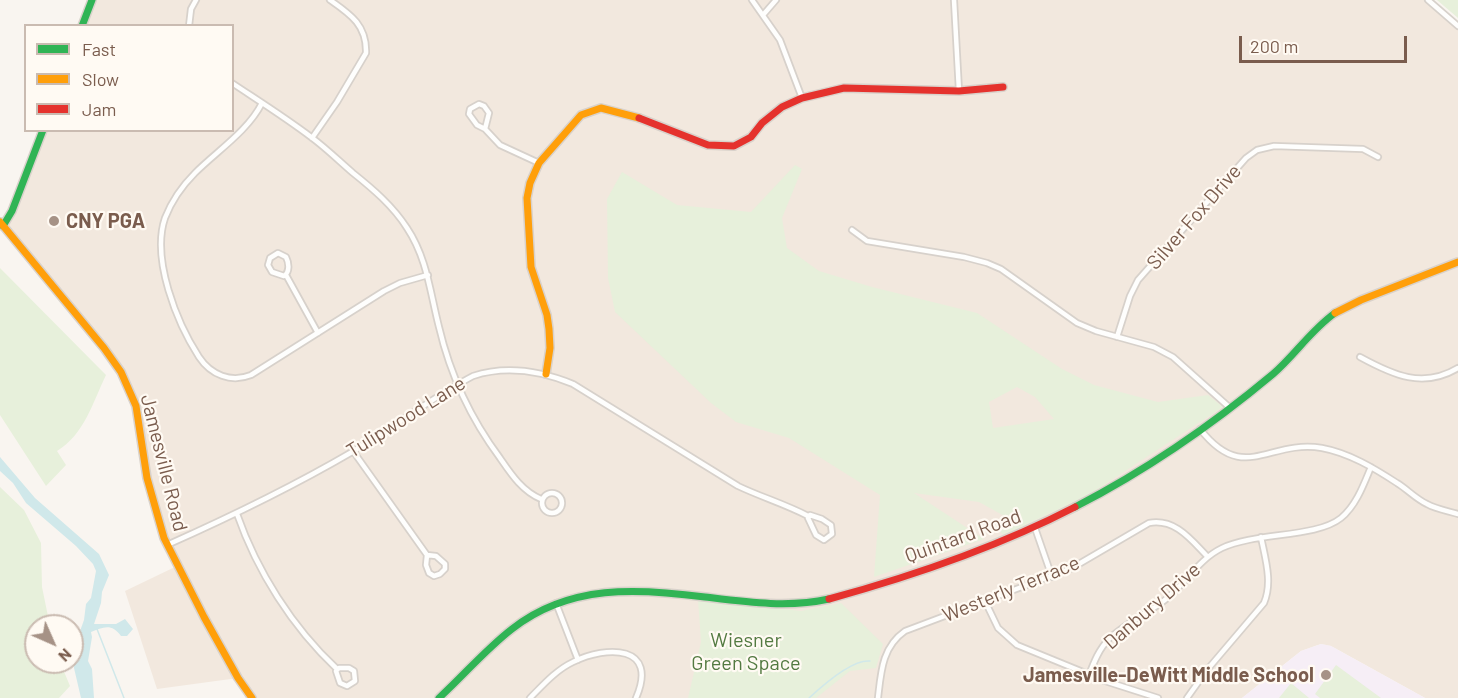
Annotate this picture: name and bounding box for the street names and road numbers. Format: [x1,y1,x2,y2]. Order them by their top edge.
street label: Silver Fox Drive [1142,159,1246,275]
street label: Tulipwood Lane [342,371,470,463]
street label: Jamesville Road [135,392,193,534]
street label: Quintard Road [902,504,1024,568]
street label: Westerly Terrace [939,551,1083,627]
street label: Danbury Drive [1099,557,1205,655]

